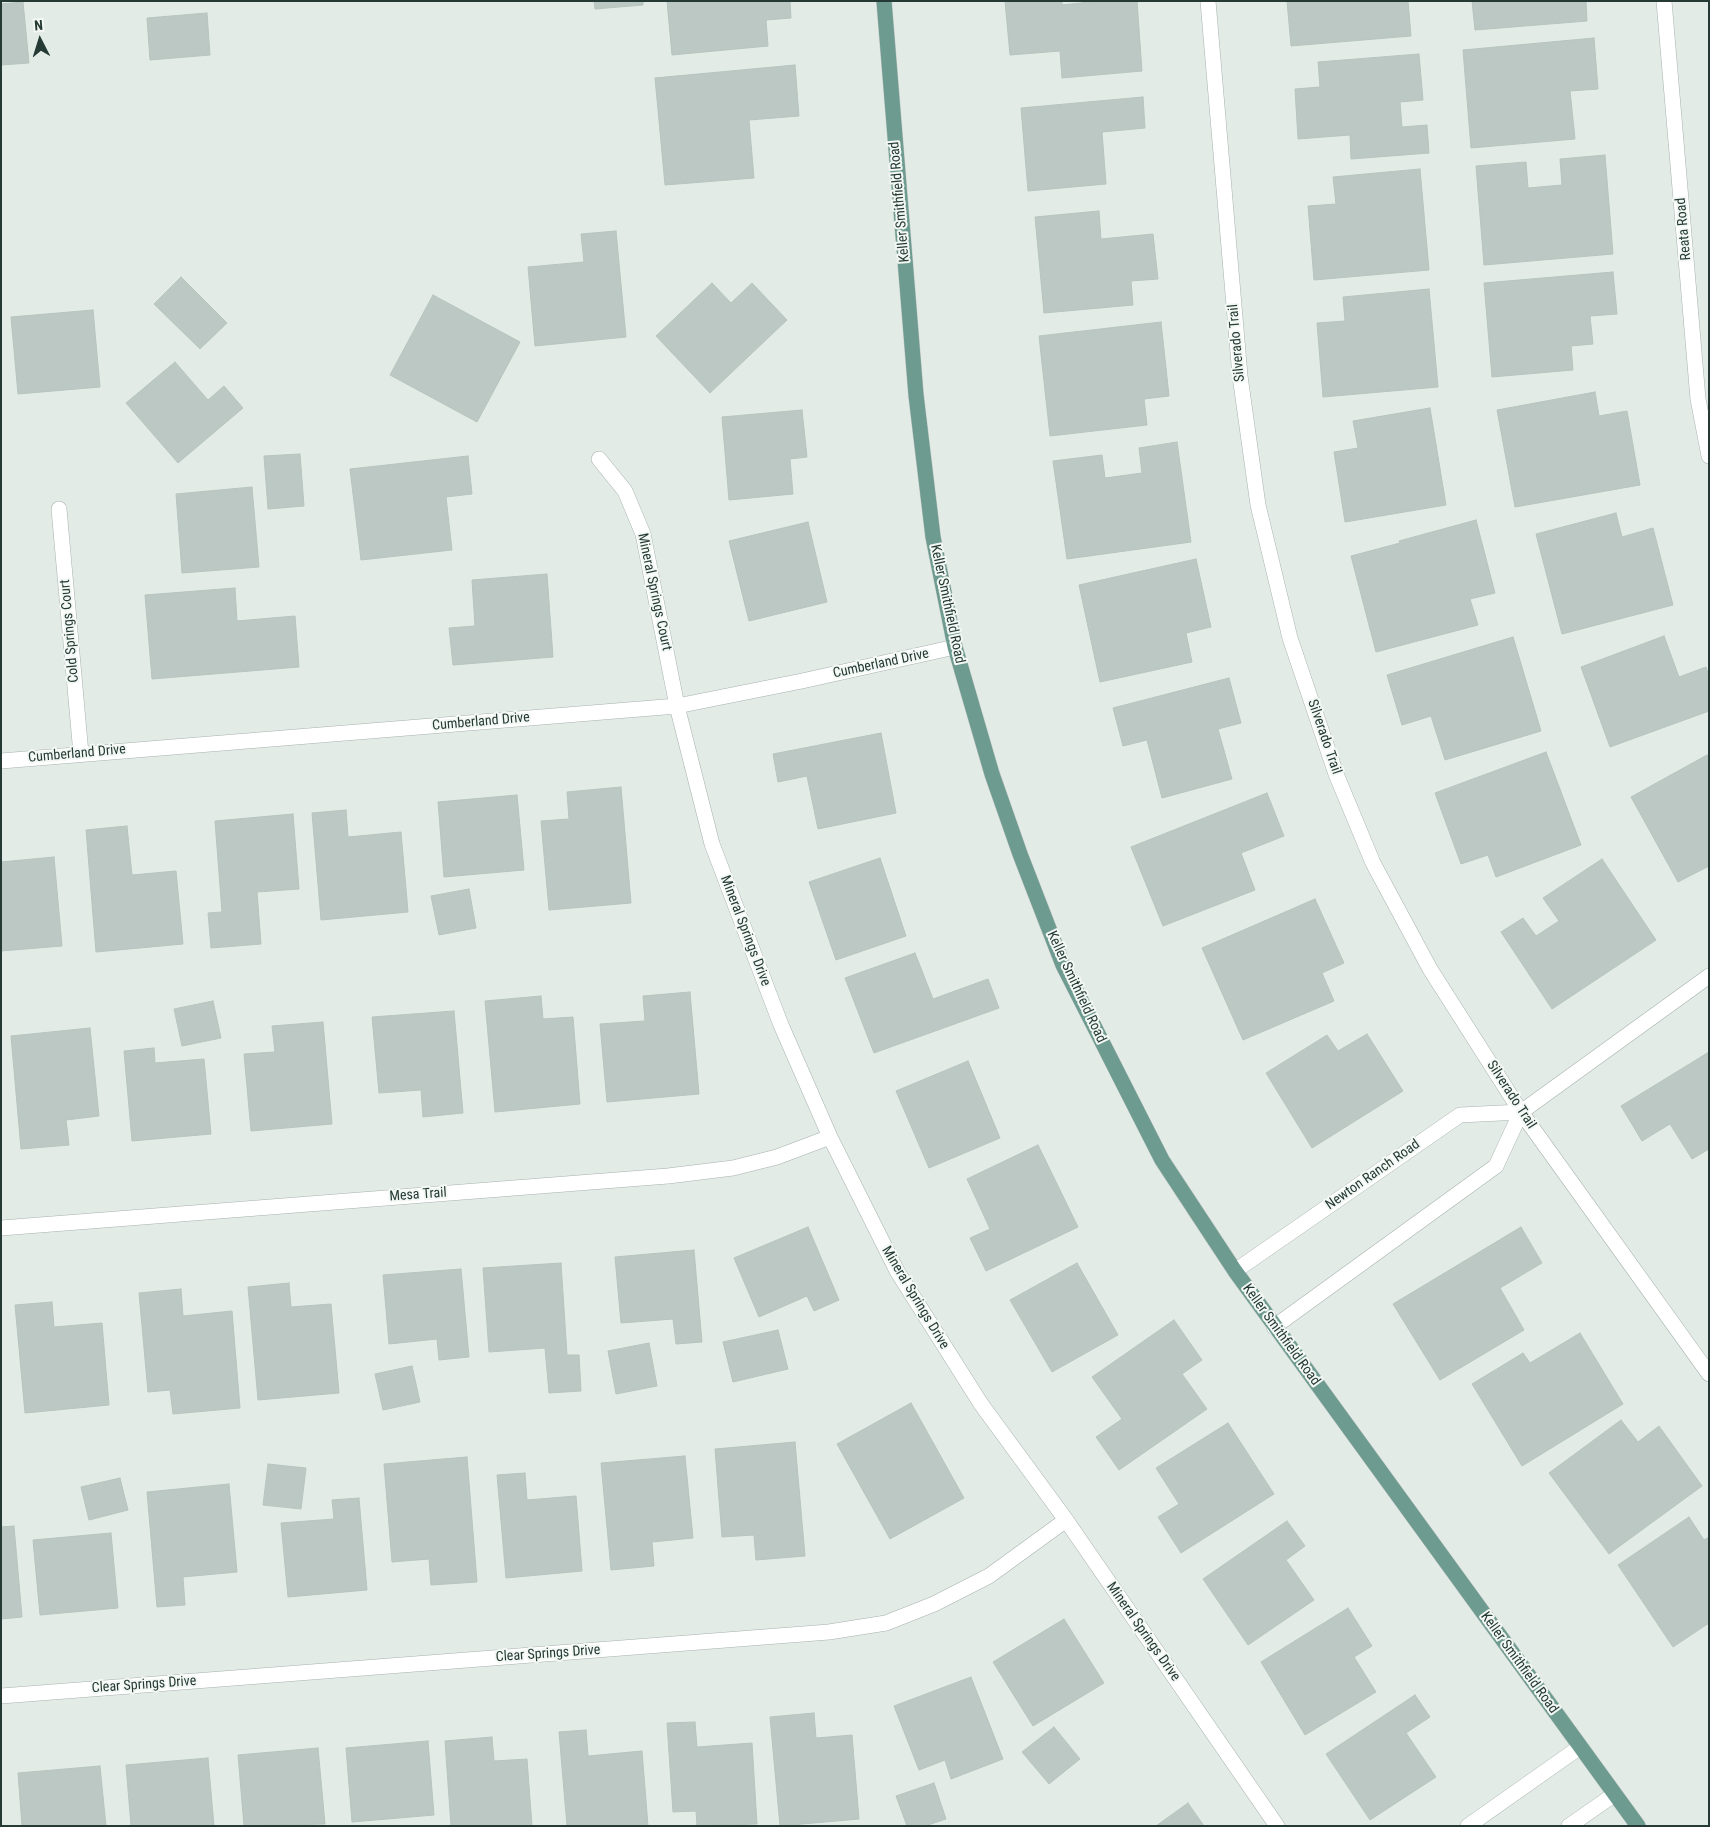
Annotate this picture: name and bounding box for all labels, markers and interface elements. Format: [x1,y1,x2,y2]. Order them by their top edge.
north arrow [15,15,65,65]
text: N [34,17,44,33]
street label: Keller Smithfield Road [886,141,914,263]
street label: Reata Road [1673,197,1695,261]
street label: Silverado Trail [1225,303,1249,383]
street label: Mineral Springs Court [633,532,675,652]
street label: Keller Smithfield Road [926,543,968,665]
street label: Cold Springs Court [57,579,83,683]
street label: Cumberland Drive [831,646,931,682]
street label: Silverado Trail [1303,697,1345,777]
street label: Cumberland Drive [432,709,530,735]
street label: Cumberland Drive [28,741,126,767]
street label: Mineral Springs Drive [716,873,774,989]
street label: Keller Smithfield Road [1043,928,1109,1046]
street label: Silverado Trail [1483,1058,1539,1132]
street label: Newton Ranch Road [1323,1136,1423,1214]
street label: Mesa Trail [389,1185,447,1205]
street label: Mineral Springs Drive [878,1243,952,1353]
street label: Keller Smithfield Road [1239,1281,1323,1389]
street label: Mineral Springs Drive [1103,1579,1183,1685]
street label: Keller Smithfield Road [1477,1609,1561,1717]
street label: Clear Springs Drive [495,1642,601,1666]
street label: Clear Springs Drive [91,1673,197,1697]

